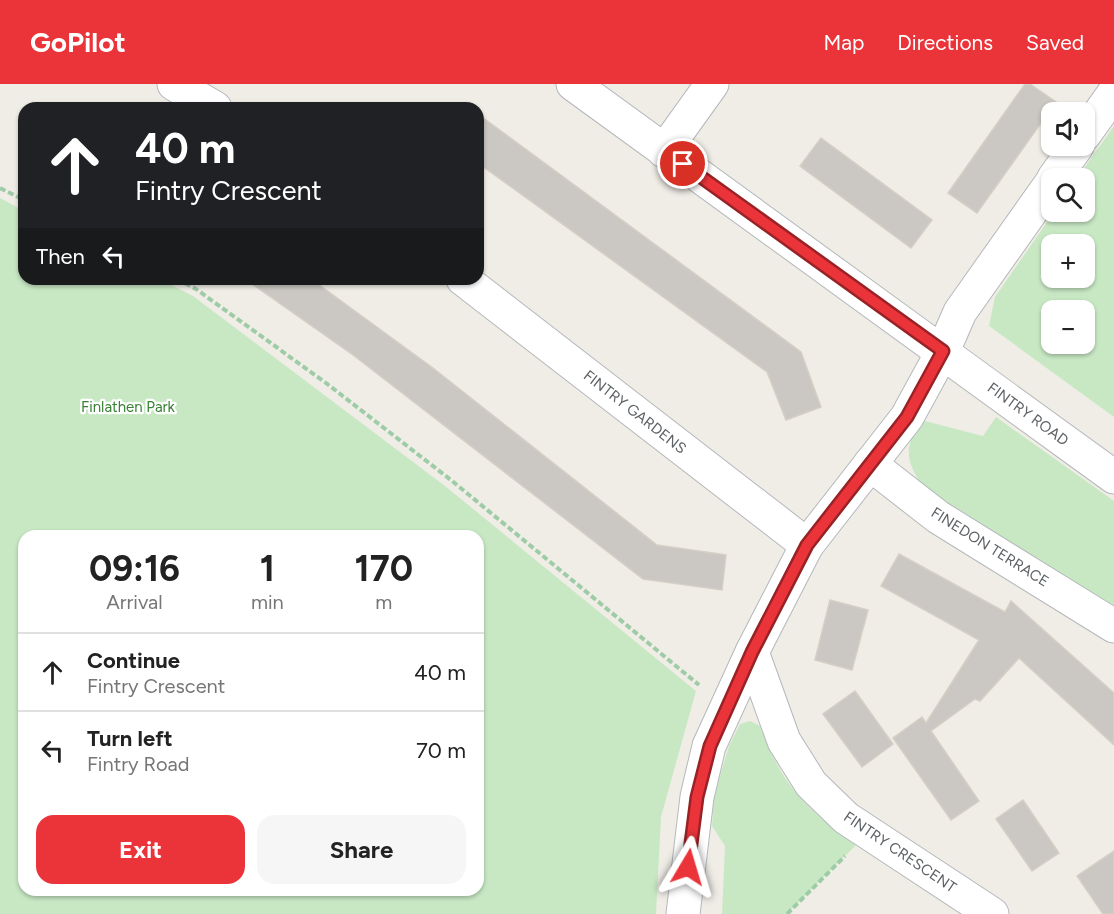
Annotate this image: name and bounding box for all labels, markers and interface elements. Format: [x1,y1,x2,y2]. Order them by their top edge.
text: GoPilot [30,25,126,59]
text: Map [823,30,864,55]
text: Directions [897,30,993,55]
text: Saved [1026,30,1084,55]
map controls [1041,102,1095,354]
button: sound [1041,102,1095,156]
text: 40 m [135,123,235,174]
icon: ahead [36,126,114,204]
pin [657,138,708,189]
icon: arrive [666,147,699,180]
button: search [1041,168,1095,222]
text: Fintry Crescent [135,174,322,207]
button: + [1041,234,1095,288]
icon: left [97,240,130,273]
text: Then [36,243,85,270]
button: − [1041,300,1095,354]
street label: FINTRY GARDENS [580,366,690,458]
street label: FINTRY ROAD [984,379,1072,449]
park label: Finlathen Park [81,398,176,416]
street label: FINEDON TERRACE [928,503,1052,591]
text: 09:16 [89,547,180,590]
text: 1 [260,547,275,590]
text: 170 [355,547,413,590]
text: Arrival [106,590,163,614]
text: min [251,590,284,614]
text: m [375,590,392,614]
text: Continue [87,647,180,674]
icon: ahead [36,656,69,689]
text: 40 m [414,659,466,686]
text: Fintry Crescent [87,674,225,698]
text: Turn left [87,725,173,752]
icon: left [36,734,69,767]
text: 70 m [416,737,466,764]
text: Fintry Road [87,752,189,776]
street label: FINTRY CRESCENT [840,808,960,897]
button: Exit [36,815,245,884]
button: Share [257,815,466,884]
position arrow [656,835,720,899]

